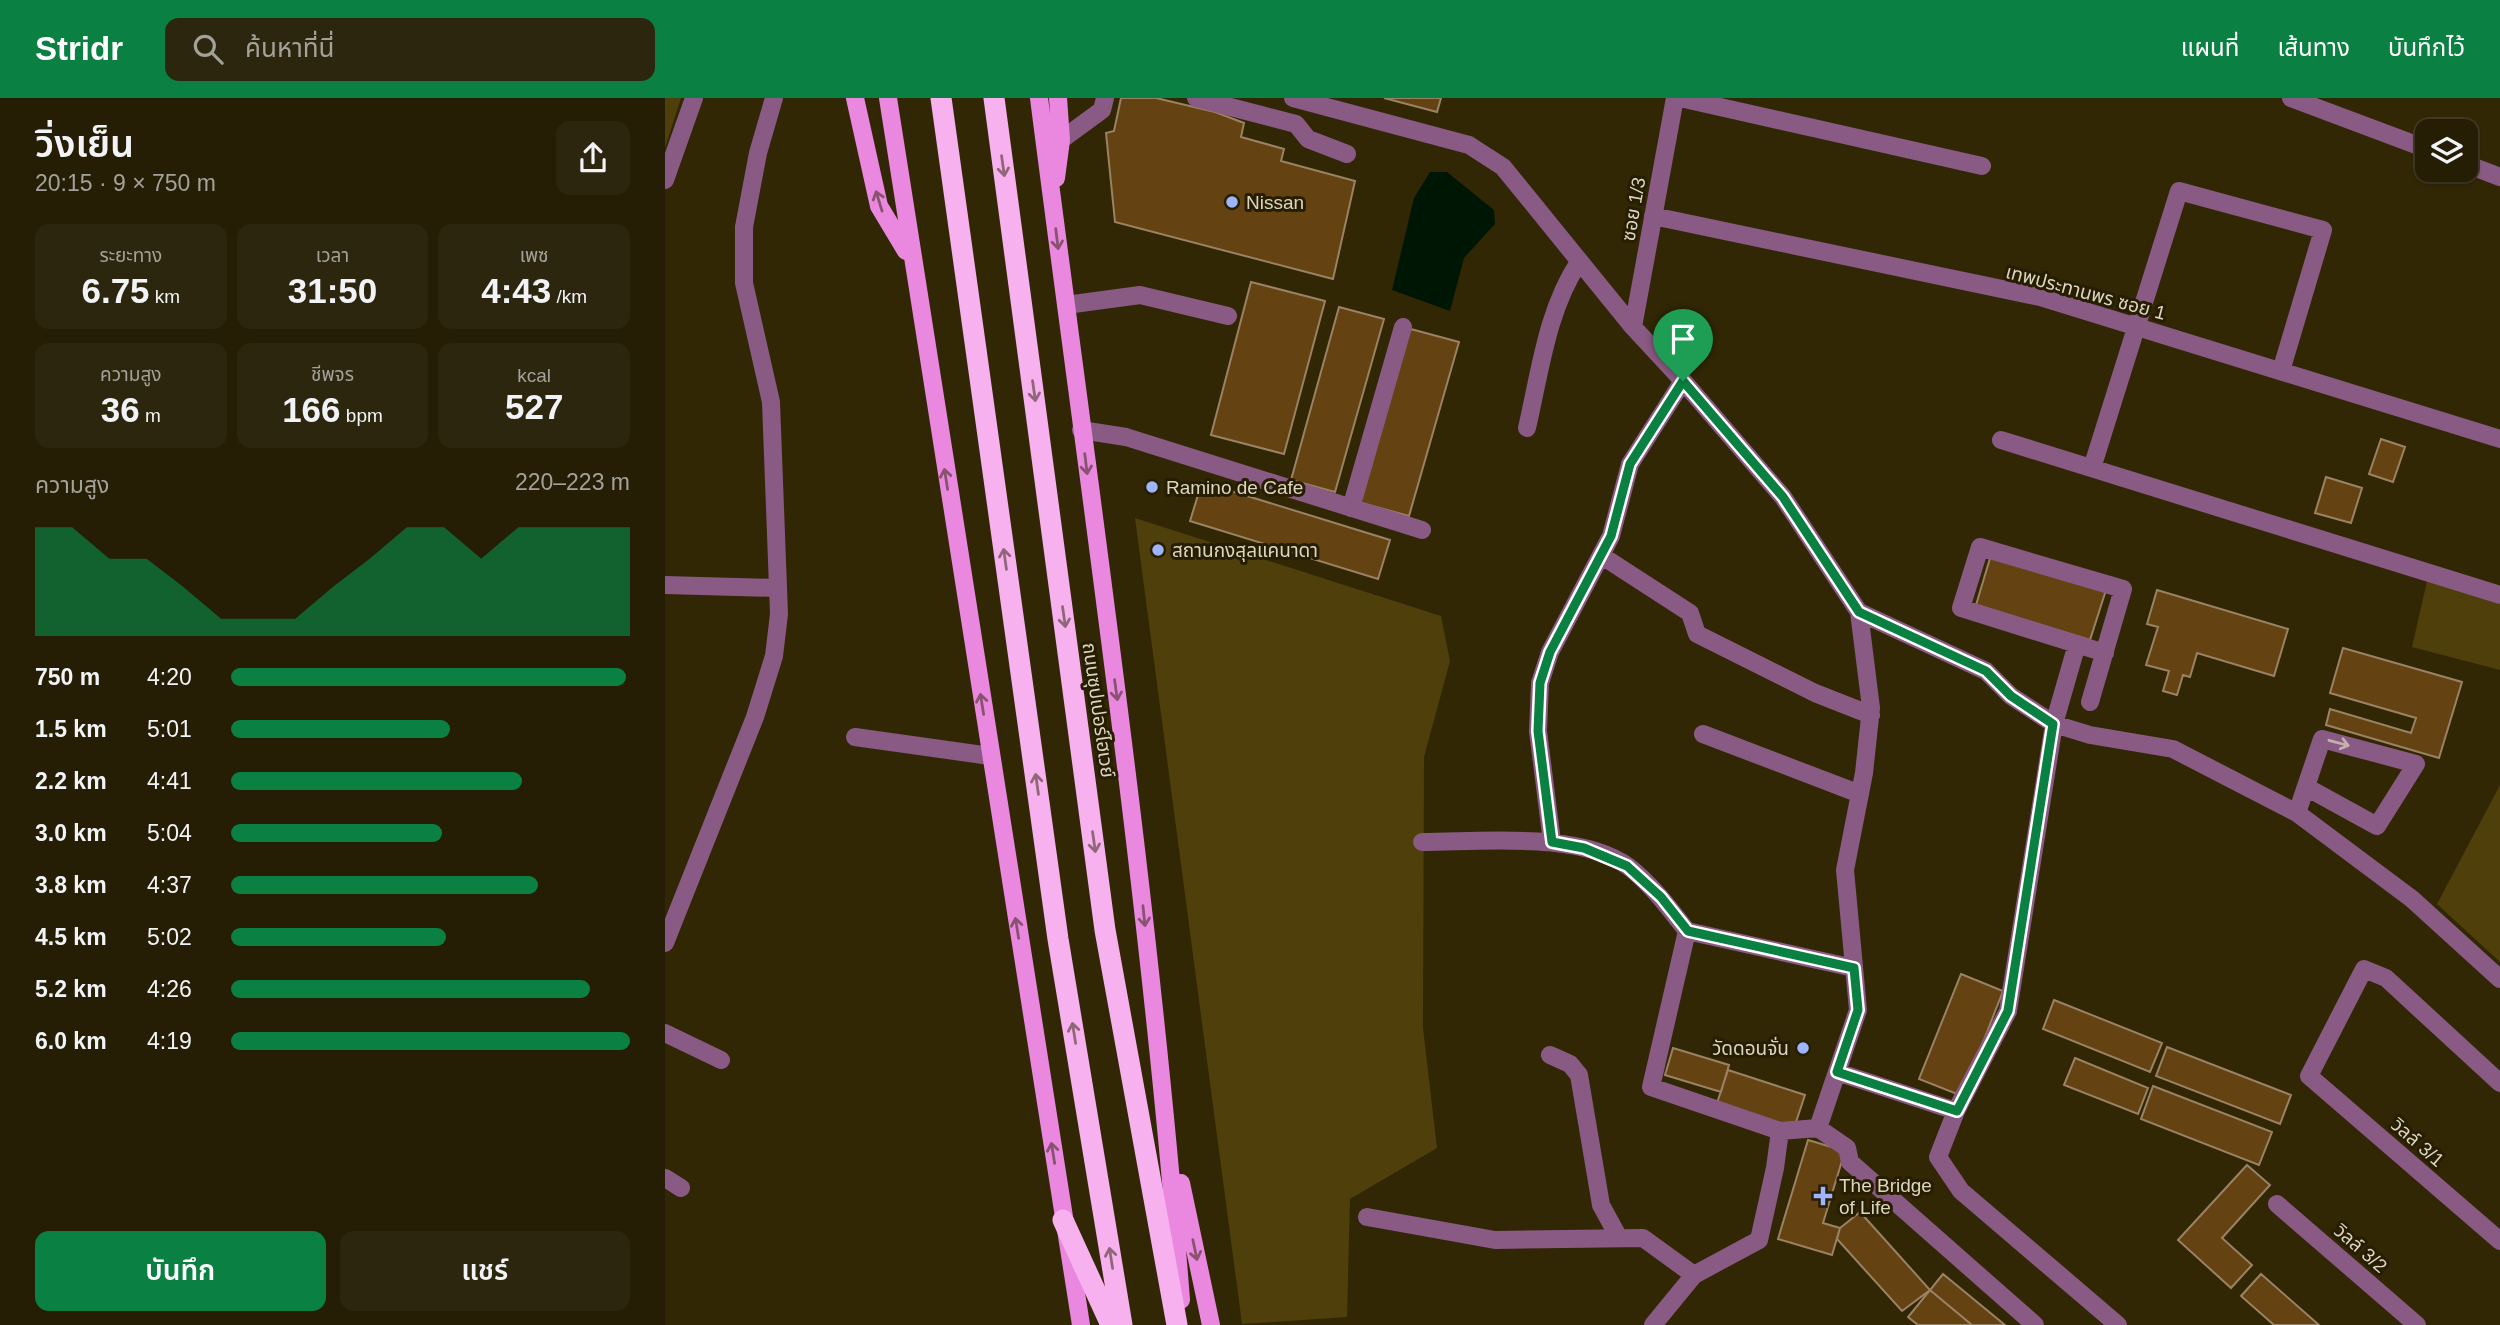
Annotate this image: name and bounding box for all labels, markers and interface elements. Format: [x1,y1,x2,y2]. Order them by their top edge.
search box [165,18,655,81]
text: Stridr [35,30,123,67]
icon: search [189,30,227,68]
text: ค้นหาที่นี่ [245,33,335,63]
text: แผนที่ [2181,34,2239,61]
text: เส้นทาง [2277,34,2350,61]
text: บันทึกไว้ [2388,34,2465,61]
map controls [2415,119,2478,182]
button: layers [2415,119,2478,182]
button: share [556,121,630,195]
text: วิ่งเย็น [35,123,134,165]
one-way arrow [997,154,1010,177]
text: 20:15 · 9 × 750 m [35,170,216,196]
street label: ซอย 1/3 [1618,176,1649,243]
one-way arrow [872,190,885,212]
place label: Nissan [1246,192,1304,213]
marker: Nissan [1224,194,1240,210]
one-way arrow [1051,227,1064,249]
text: ระยะทาง [99,245,162,266]
text: เวลา [316,245,349,266]
text: เพซ [520,245,549,266]
street label: เทพประทานพร ซอย 1 [2004,261,2168,324]
text: 6.75 [81,271,150,310]
text: 31:50 [288,271,377,310]
text: 4:43 [481,271,551,310]
text: km [150,286,180,307]
text: /km [551,286,587,307]
pin [1653,309,1713,381]
icon: arrive [1664,320,1702,358]
text: ความสูง [100,364,162,385]
text: ชีพจร [311,364,354,385]
text: kcal [517,365,551,386]
one-way arrow [1027,379,1040,402]
text: 527 [505,387,563,426]
text: 36 [101,390,140,429]
text: 166 [282,390,341,429]
text: m [140,405,161,426]
text: bpm [341,405,383,426]
one-way arrow [1079,453,1092,475]
one-way arrow [939,468,952,491]
text: 220–223 m [515,469,630,495]
text: ความสูง [35,472,109,498]
place label: Ramino de Cafe [1166,477,1303,498]
marker: Ramino de Cafe [1144,479,1160,495]
place label: สถานกงสุลแคนาดา [1172,540,1318,562]
marker: สถานกงสุลแคนาดา [1150,542,1166,558]
one-way arrow [999,548,1012,571]
one-way arrow [1057,605,1070,628]
street label: ถนนซุปเปอร์ไฮเวย์ [1078,641,1118,779]
text: 750 m [35,664,100,690]
text: 4:20 [147,664,192,690]
one-way arrow [1110,678,1123,701]
one-way arrow [975,693,988,715]
text: 1.5 km [35,716,107,742]
text: 5:01 [147,716,192,742]
one-way arrow [2327,737,2350,750]
text: 2.2 km [35,768,107,794]
text: 4:41 [147,768,192,794]
one-way arrow [1030,773,1043,796]
text: 3.0 km [35,820,107,846]
text: 5:04 [147,820,192,846]
one-way arrow [1087,830,1100,853]
text: 3.8 km [35,872,107,898]
text: 4:37 [147,872,192,898]
one-way arrow [1138,904,1151,926]
one-way arrow [1011,917,1024,940]
text: 4.5 km [35,924,107,950]
text: 5:02 [147,924,192,950]
text: 5.2 km [35,976,107,1002]
text: 4:26 [147,976,192,1002]
one-way arrow [1067,1022,1080,1045]
text: 6.0 km [35,1028,107,1054]
text: 4:19 [147,1028,192,1054]
place label: วัดดอนจั่น [1712,1036,1789,1059]
marker: วัดดอนจั่น [1795,1040,1811,1056]
street label: วิลล์ 3/1 [2387,1114,2448,1171]
one-way arrow [1046,1142,1059,1165]
place label: The Bridge of Life [1839,1175,1932,1218]
marker: The Bridge of Life [1813,1186,1833,1206]
street label: วิลล์ 3/2 [2330,1220,2391,1277]
button: บันทึก [35,1231,326,1311]
button: แชร์ [340,1231,630,1311]
one-way arrow [1189,1238,1203,1261]
one-way arrow [1104,1247,1117,1270]

